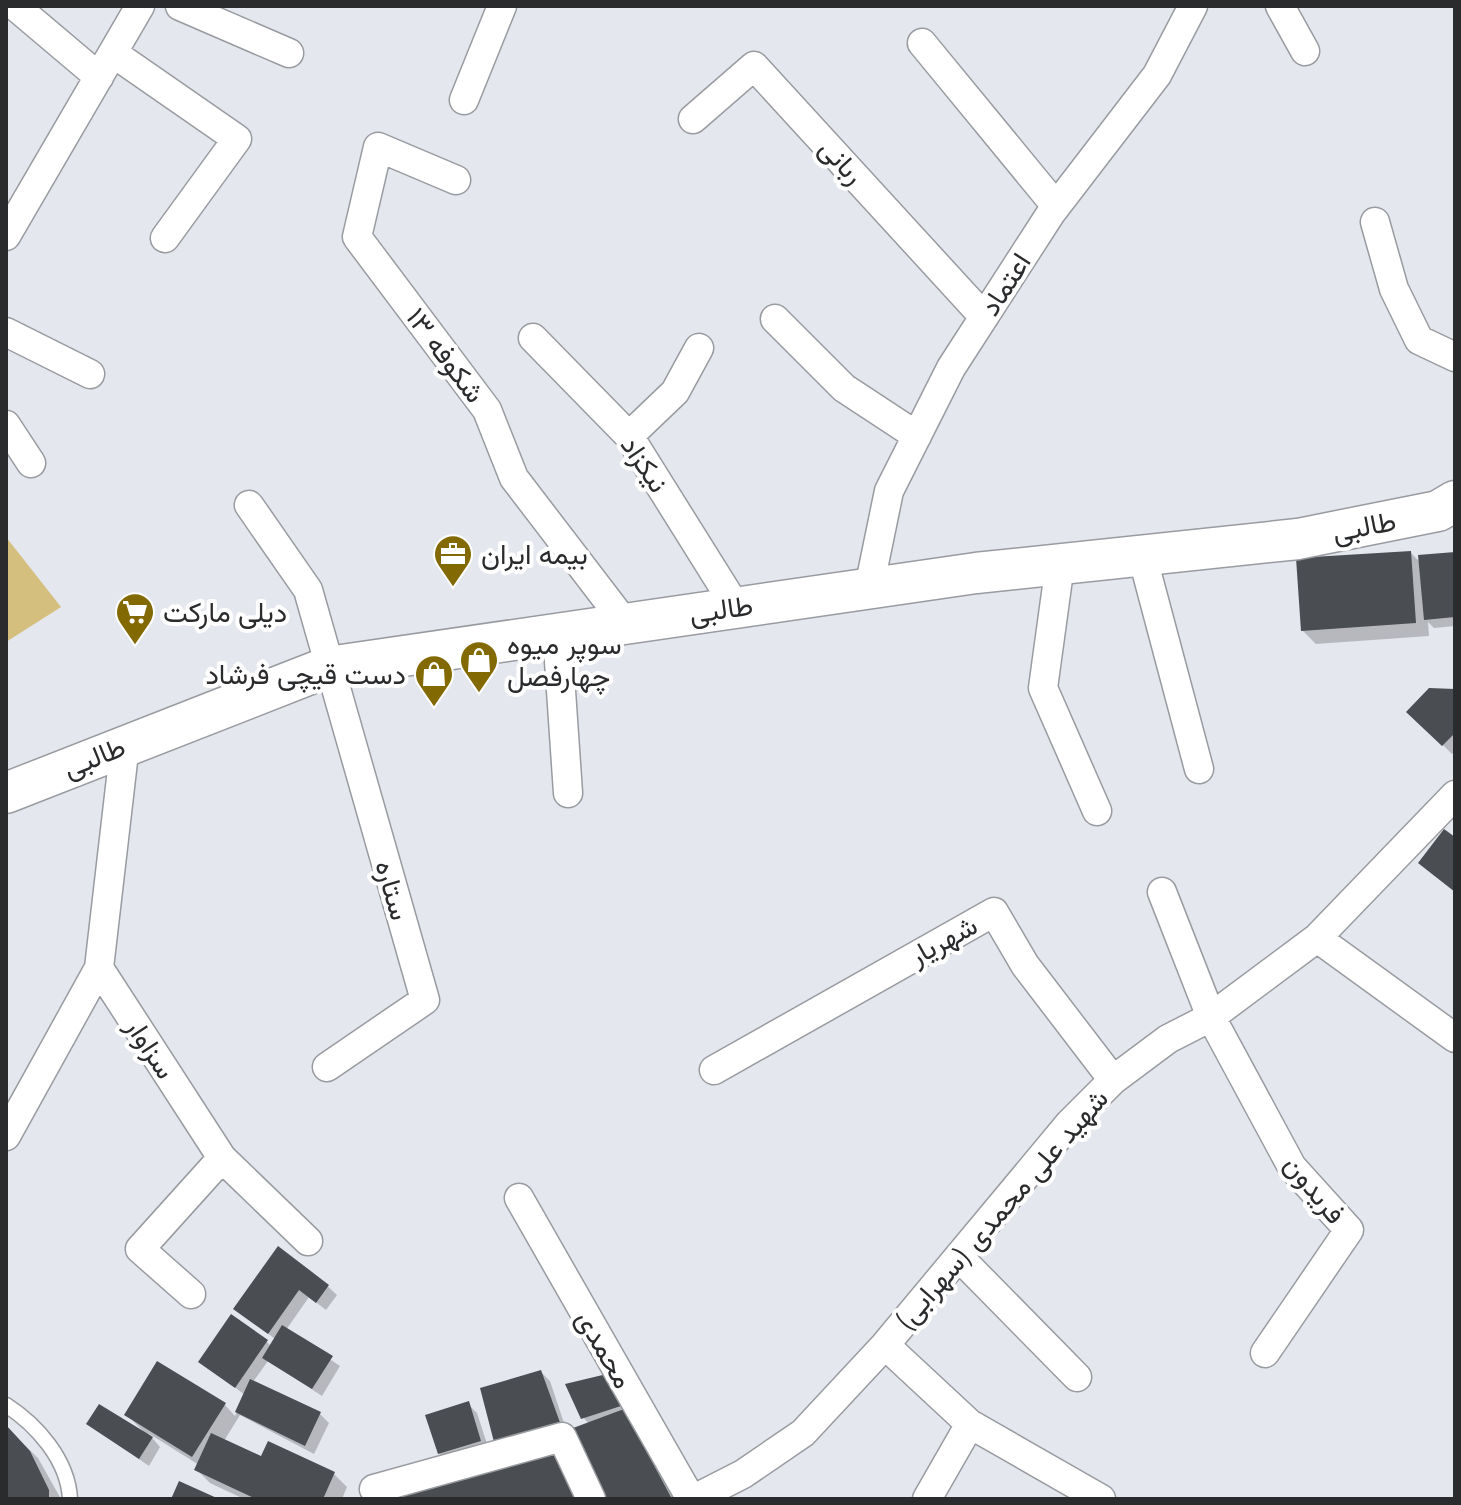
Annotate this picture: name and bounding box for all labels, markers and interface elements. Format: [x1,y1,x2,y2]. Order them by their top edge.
street label: ربانی [812,131,872,192]
street label: اعتماد [972,246,1038,322]
street label: شکوفه ۱۳ [399,301,493,410]
street label: نیکزاد [613,429,676,499]
street label: طالبی [1329,503,1399,549]
office icon: بیمه ایران [432,533,474,588]
place label: بیمه ایران [481,537,588,572]
street label: طالبی [687,588,755,630]
supermarket icon: دیلی مارکت [114,591,156,646]
place label: دیلی مارکت [163,595,287,630]
place label: سوپر میوه چهارفصل [507,627,621,695]
shop icon: سوپر میوه چهارفصل [458,639,500,694]
shop icon: دست قیچی فرشاد [413,653,455,708]
place label: دست قیچی فرشاد [205,657,406,693]
street label: طالبی [58,729,130,785]
street label: ستاره [367,856,418,924]
street label: شهریار [902,908,983,974]
street label: سزاوار [117,1010,183,1085]
street label: شهید علی محمدی (سهرابی) [887,1081,1116,1337]
street label: فریدون [1276,1148,1353,1231]
street label: محمدی [569,1304,641,1394]

